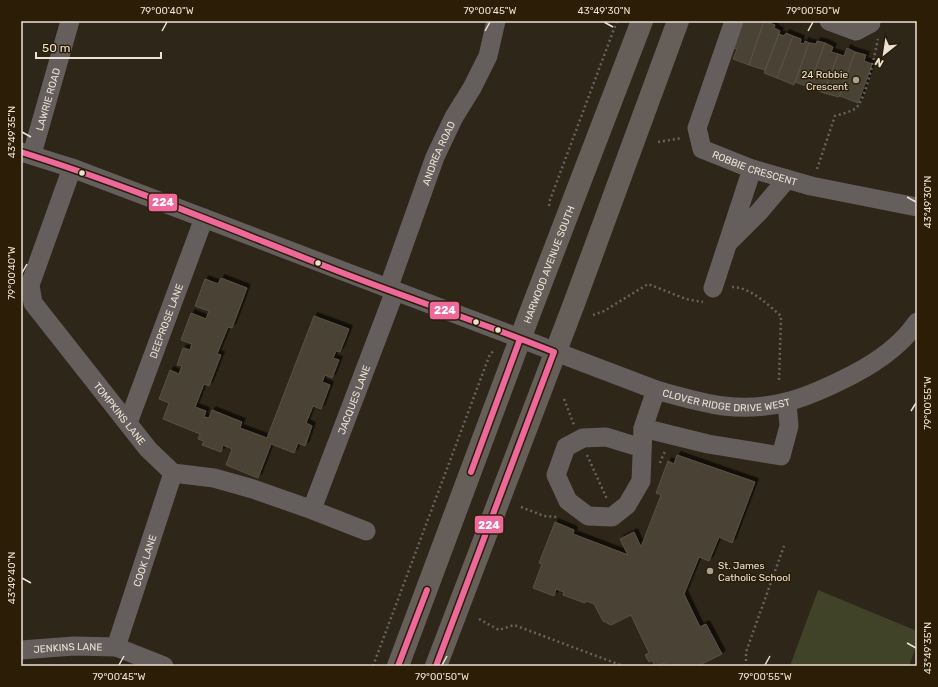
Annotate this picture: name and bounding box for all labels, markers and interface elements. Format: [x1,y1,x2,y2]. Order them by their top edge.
text: 79°00'40"W [140,5,194,17]
text: 79°00'45"W [463,5,517,17]
text: 43°49'30"N [578,5,631,17]
text: 79°00'50"W [786,5,840,17]
scale bar [36,34,161,60]
north arrow [864,34,904,74]
text: 50 m [42,41,70,55]
text: N [873,55,886,70]
street label: LAWRIE ROAD [34,67,63,132]
place label: 24 Robbie Crescent [801,69,848,93]
marker: 24 Robbie Crescent [851,75,861,85]
text: 43°49'35"N [6,106,18,158]
street label: ANDREA ROAD [420,119,458,187]
street label: ROBBIE CRESCENT [710,149,799,189]
unlabelled marker [77,168,87,178]
text: 43°49'30"N [922,175,934,228]
line badge: 224 [148,193,178,212]
text: 224 [152,196,174,209]
street label: HARWOOD AVENUE SOUTH [522,204,578,325]
text: 79°00'40"W [6,246,18,300]
unlabelled marker [313,258,323,268]
street label: DEEPROSE LANE [147,282,186,360]
line badge: 224 [429,301,460,320]
text: 224 [434,304,456,317]
unlabelled marker [471,317,481,327]
unlabelled marker [493,325,503,335]
street label: JACQUES LANE [336,364,373,436]
text: 79°00'55"W [922,376,934,430]
street label: TOMPKINS LANE [91,380,148,448]
street label: CLOVER RIDGE DRIVE WEST [661,387,792,414]
line badge: 224 [474,515,504,534]
text: 224 [478,519,500,532]
street label: COOK LANE [131,533,159,588]
text: 43°49'40"N [6,552,18,604]
place label: St. James Catholic School [718,560,790,584]
marker: St. James Catholic School [705,566,715,576]
text: 43°49'35"N [922,622,934,674]
street label: JENKINS LANE [33,641,103,656]
text: 79°00'45"W [92,671,146,683]
text: 79°00'50"W [415,671,469,683]
text: 79°00'55"W [738,671,792,683]

